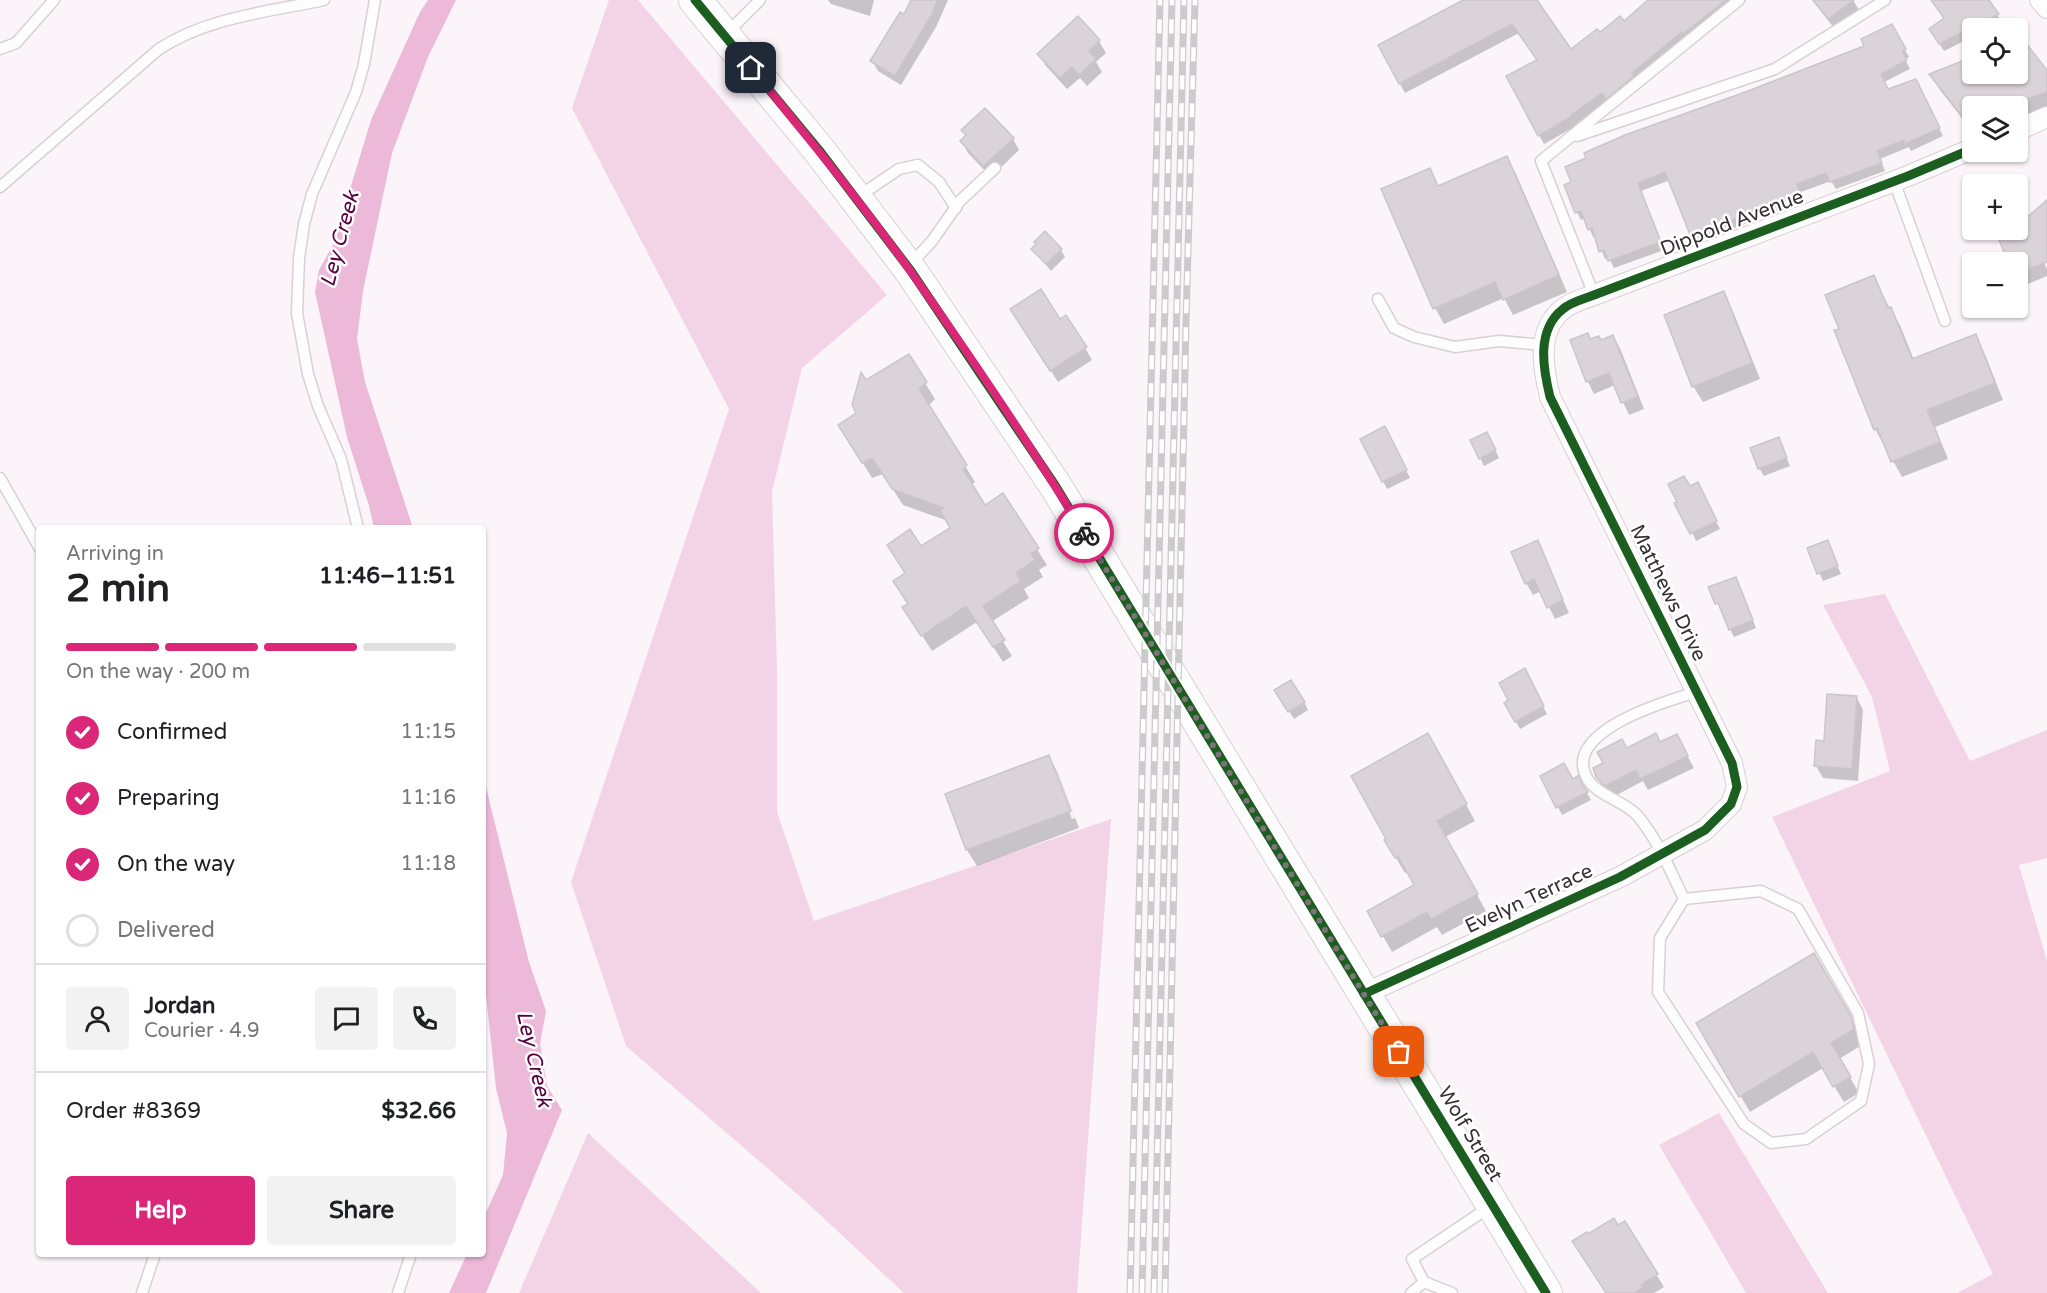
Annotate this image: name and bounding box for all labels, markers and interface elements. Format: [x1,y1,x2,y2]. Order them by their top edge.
map controls [1962,18,2028,318]
button: locate [1962,18,2028,84]
pin [725,42,776,93]
icon: home [734,51,767,84]
button: layers [1962,96,2028,162]
button: + [1962,174,2028,240]
street label: Dippold Avenue [1657,185,1807,261]
water label: Ley Creek [315,187,365,290]
button: − [1962,252,2028,318]
courier [1054,503,1114,563]
icon: bike [1068,517,1101,550]
street label: Matthews Drive [1625,521,1711,665]
text: Arriving in [66,542,164,566]
text: 11:46–11:51 [319,563,456,589]
text: 2 min [66,565,170,612]
text: On the way · 200 m [66,660,250,684]
icon: check [66,716,99,749]
text: Confirmed [117,719,227,745]
text: 11:15 [401,720,456,744]
icon: check [66,782,99,815]
text: Preparing [117,785,220,811]
text: 11:16 [401,786,456,810]
icon: check [66,848,99,881]
text: On the way [117,851,235,877]
text: 11:18 [401,852,456,876]
street label: Evelyn Terrace [1461,859,1597,939]
text: Delivered [117,917,215,943]
button: person [66,987,129,1050]
button: chat [315,987,378,1050]
button: phone [393,987,456,1050]
text: Jordan [144,993,215,1019]
water label: Ley Creek [511,1008,558,1111]
text: Courier · 4.9 [144,1019,259,1043]
pin [1373,1026,1424,1077]
icon: bag [1382,1035,1415,1068]
street label: Wolf Street [1432,1082,1508,1186]
text: Order #8369 [66,1098,201,1124]
text: $32.66 [381,1098,456,1124]
button: Help [66,1176,255,1245]
button: Share [267,1176,456,1245]

